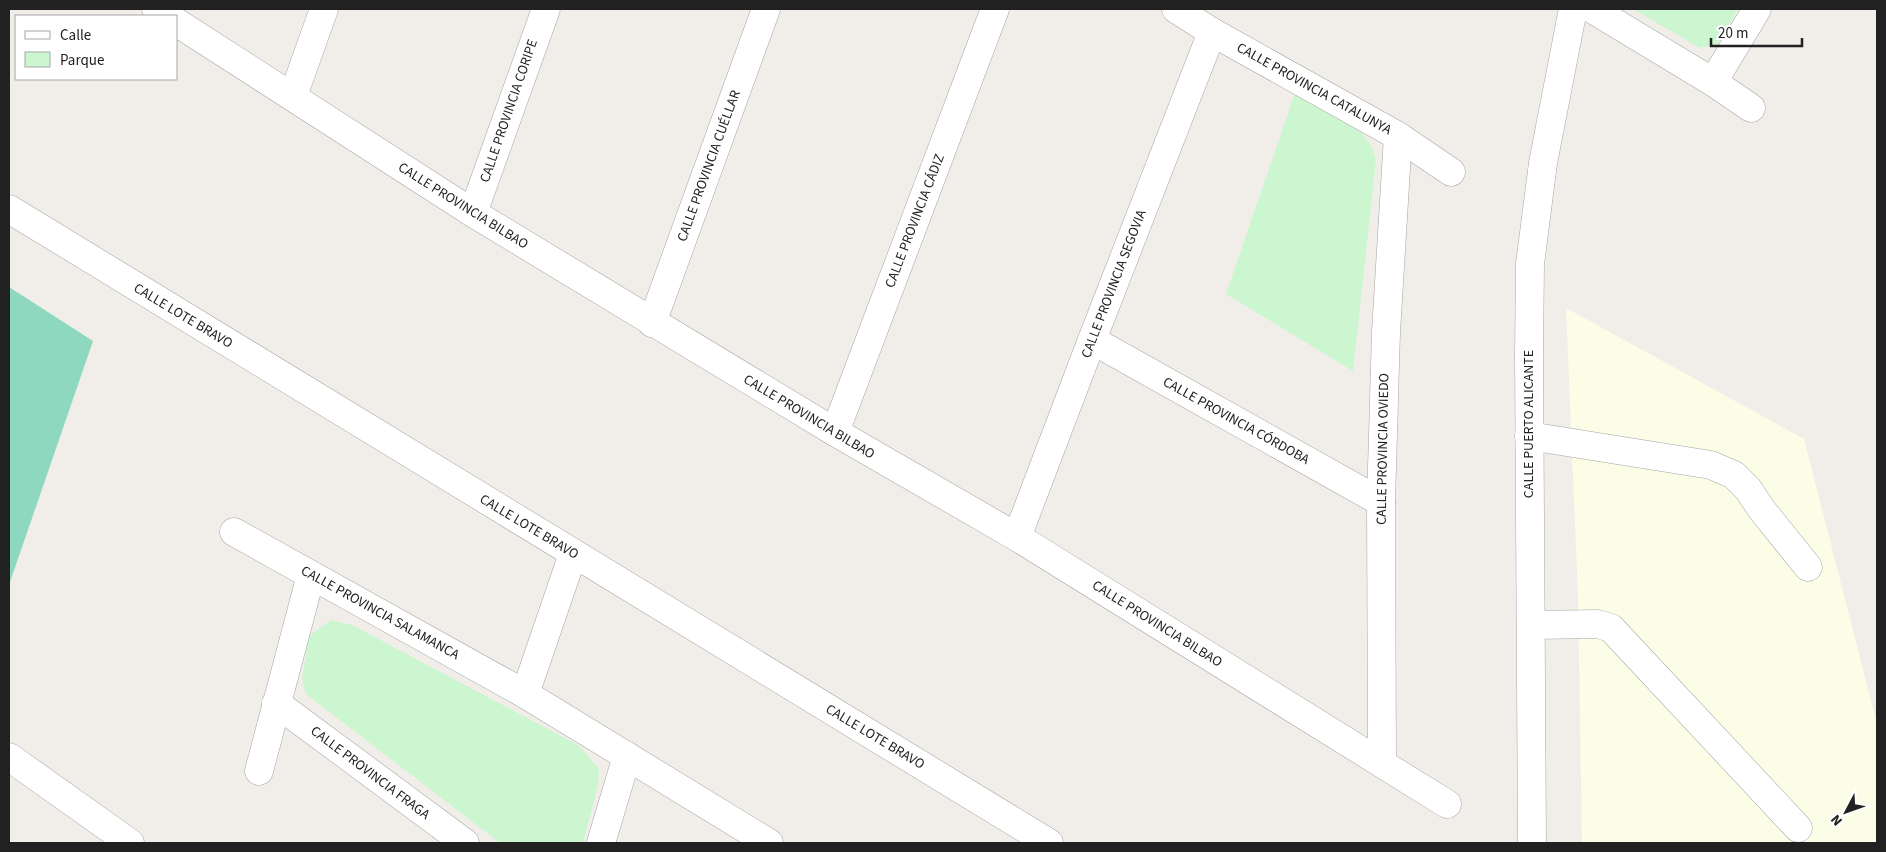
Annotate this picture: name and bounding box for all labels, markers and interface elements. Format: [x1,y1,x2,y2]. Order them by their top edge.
legend [15,15,178,80]
scale bar [1711,15,1802,47]
text: 20 m [1718,23,1748,44]
text: Calle [60,25,91,46]
street label: CALLE PROVINCIA CORIPE [475,37,543,185]
street label: CALLE PROVINCIA CATALUNYA [1233,38,1395,140]
text: Parque [60,50,104,71]
street label: CALLE PROVINCIA CUÉLLAR [672,87,746,245]
street label: CALLE PROVINCIA CÁDIZ [880,151,950,291]
street label: CALLE PROVINCIA BILBAO [394,158,532,254]
street label: CALLE PROVINCIA SEGOVIA [1076,206,1152,361]
street label: CALLE LOTE BRAVO [130,278,236,354]
street label: CALLE PUERTO ALICANTE [1519,350,1539,498]
street label: CALLE PROVINCIA BILBAO [739,370,879,464]
street label: CALLE PROVINCIA CÓRDOBA [1159,372,1313,470]
street label: CALLE PROVINCIA OVIEDO [1372,373,1394,525]
street label: CALLE LOTE BRAVO [476,489,582,565]
street label: CALLE PROVINCIA SALAMANCA [297,561,463,665]
street label: CALLE PROVINCIA BILBAO [1088,576,1226,672]
street label: CALLE LOTE BRAVO [822,699,928,775]
street label: CALLE PROVINCIA FRAGA [306,721,434,825]
north arrow [1821,787,1871,837]
text: N [1826,810,1848,830]

